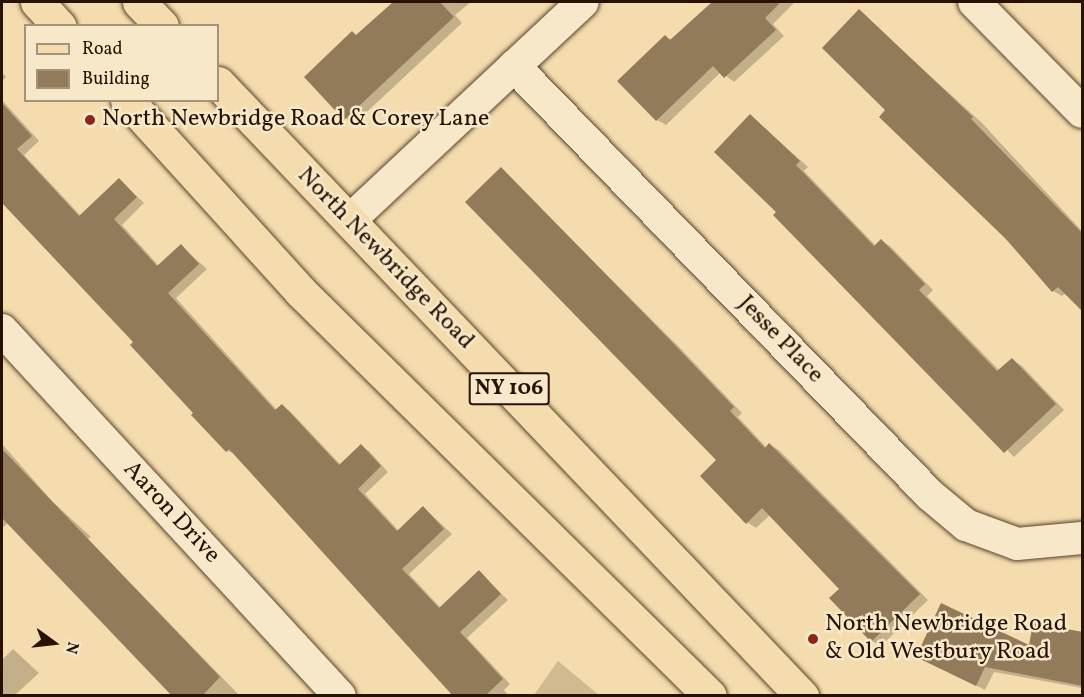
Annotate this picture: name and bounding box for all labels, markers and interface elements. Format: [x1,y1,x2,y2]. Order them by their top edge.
legend [24,24,219,102]
text: Road [82,37,123,62]
text: Building [82,67,150,92]
place label: North Newbridge Road & Corey Lane [102,106,490,134]
marker: North Newbridge Road & Corey Lane [83,113,97,127]
street label: North Newbridge Road [290,162,480,356]
street label: Jesse Place [731,290,829,390]
road number: NY 106 [468,370,550,408]
street label: Aaron Drive [116,456,226,570]
place label: North Newbridge Road & Old Westbury Road [825,611,1067,667]
north arrow [24,613,84,673]
marker: North Newbridge Road & Old Westbury Road [806,632,820,646]
text: N [59,639,84,656]

